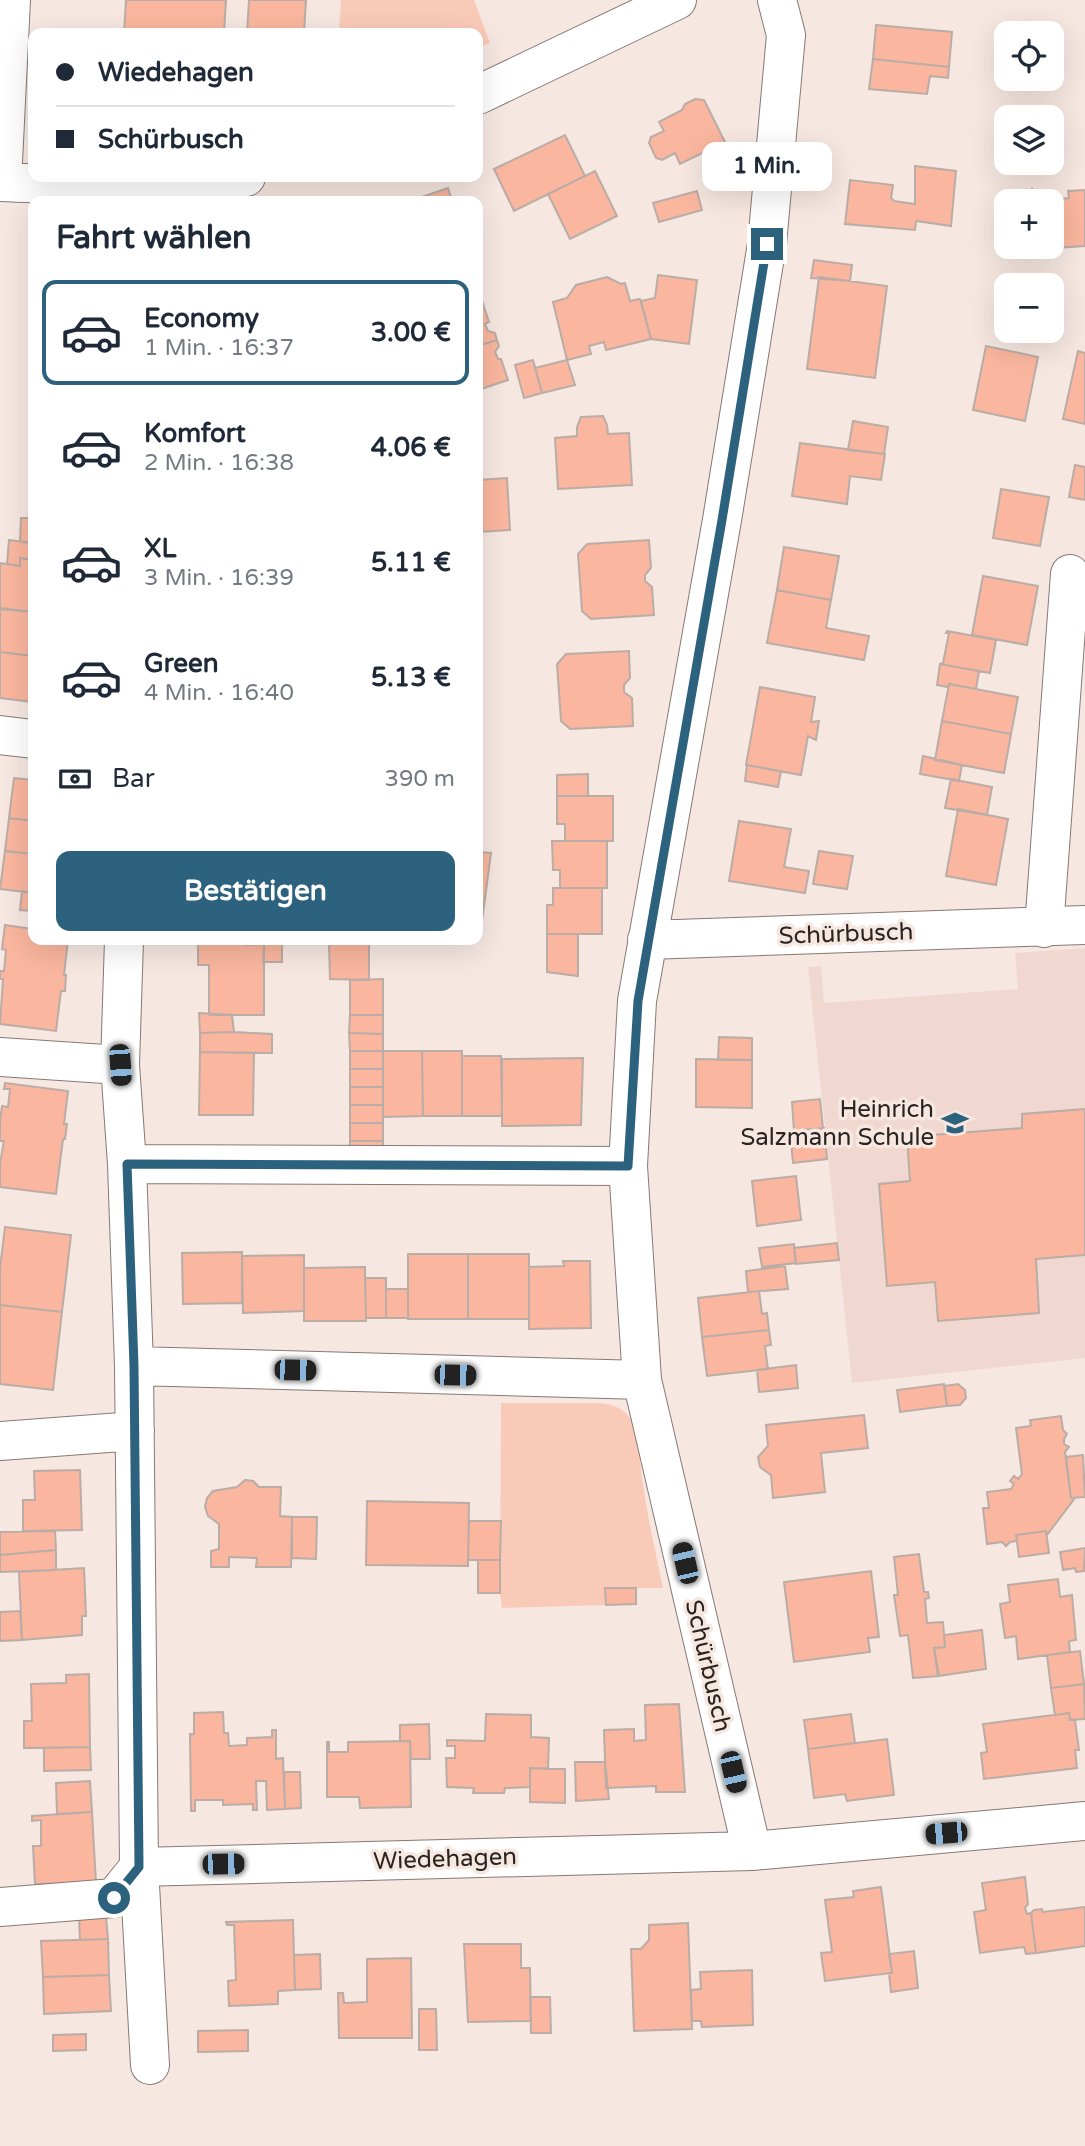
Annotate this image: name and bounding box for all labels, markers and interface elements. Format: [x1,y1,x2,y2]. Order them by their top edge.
map controls [994,21,1064,343]
button: locate [994,21,1064,91]
text: Wiedehagen [98,57,254,88]
button: layers [994,105,1064,175]
text: Schürbusch [98,124,244,155]
callout: 1 Min. [702,142,832,191]
text: 1 Min. [733,152,801,180]
button: + [994,189,1064,259]
text: Fahrt wählen [56,219,252,257]
route end [751,228,783,260]
button: − [994,273,1064,343]
icon: car [60,301,123,364]
text: Economy [144,303,259,334]
text: 3.00 € [371,317,451,348]
text: 1 Min. · 16:37 [144,334,294,362]
icon: car [60,416,123,479]
text: Komfort [144,418,246,449]
text: 4.06 € [371,432,451,463]
text: 2 Min. · 16:38 [144,449,294,477]
icon: car [60,531,123,594]
text: XL [144,533,176,564]
text: 5.11 € [371,547,451,578]
text: 3 Min. · 16:39 [144,564,294,592]
icon: car [60,646,123,709]
text: Green [144,648,219,679]
text: 5.13 € [371,662,451,693]
text: 4 Min. · 16:40 [144,679,294,707]
icon: cash [56,760,94,798]
text: Bar [112,763,155,794]
text: 390 m [385,765,455,793]
button: Bestätigen [56,851,455,931]
street label: Schürbusch [778,917,914,951]
car [109,1043,132,1087]
place label: Heinrich Salzmann Schule [741,1095,934,1152]
school or university icon: Heinrich Salzmann Schule [940,1108,970,1138]
car [274,1359,317,1381]
car [434,1364,477,1386]
car [671,1540,700,1586]
street label: Schürbusch [679,1597,737,1735]
car [719,1749,748,1795]
car [925,1821,968,1845]
street label: Wiedehagen [373,1842,517,1876]
car [202,1853,245,1875]
route start [98,1882,130,1914]

